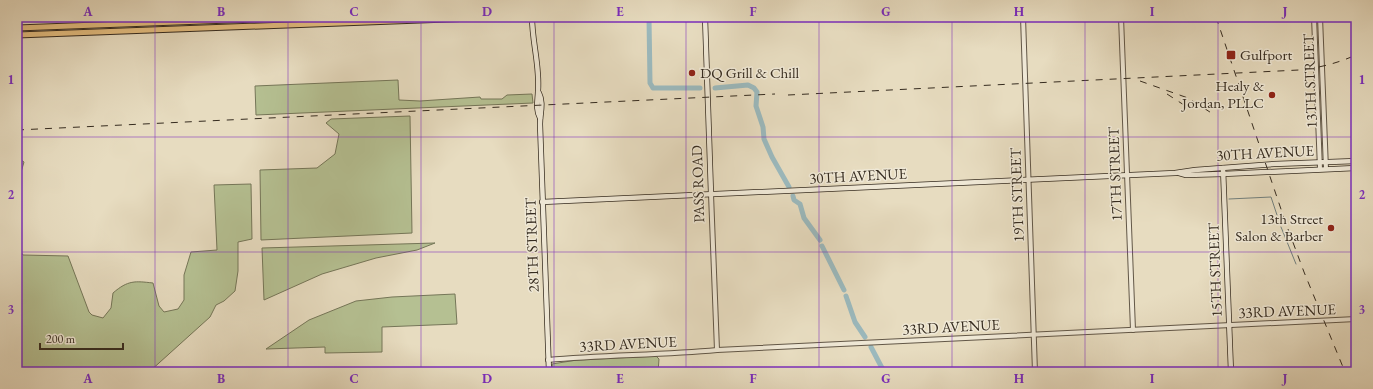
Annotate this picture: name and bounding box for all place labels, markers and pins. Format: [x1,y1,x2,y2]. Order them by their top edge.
place label: Gulfport [1240,45,1292,64]
marker: Gulfport [1225,49,1237,61]
place label: DQ Grill & Chill [700,63,800,82]
marker: DQ Grill & Chill [687,68,697,78]
place label: Healy & Jordan, PLLC [1180,76,1265,112]
marker: Healy & Jordan, PLLC [1267,90,1277,100]
place label: 13th Street Salon & Barber [1235,209,1323,245]
marker: 13th Street Salon & Barber [1326,223,1336,233]

